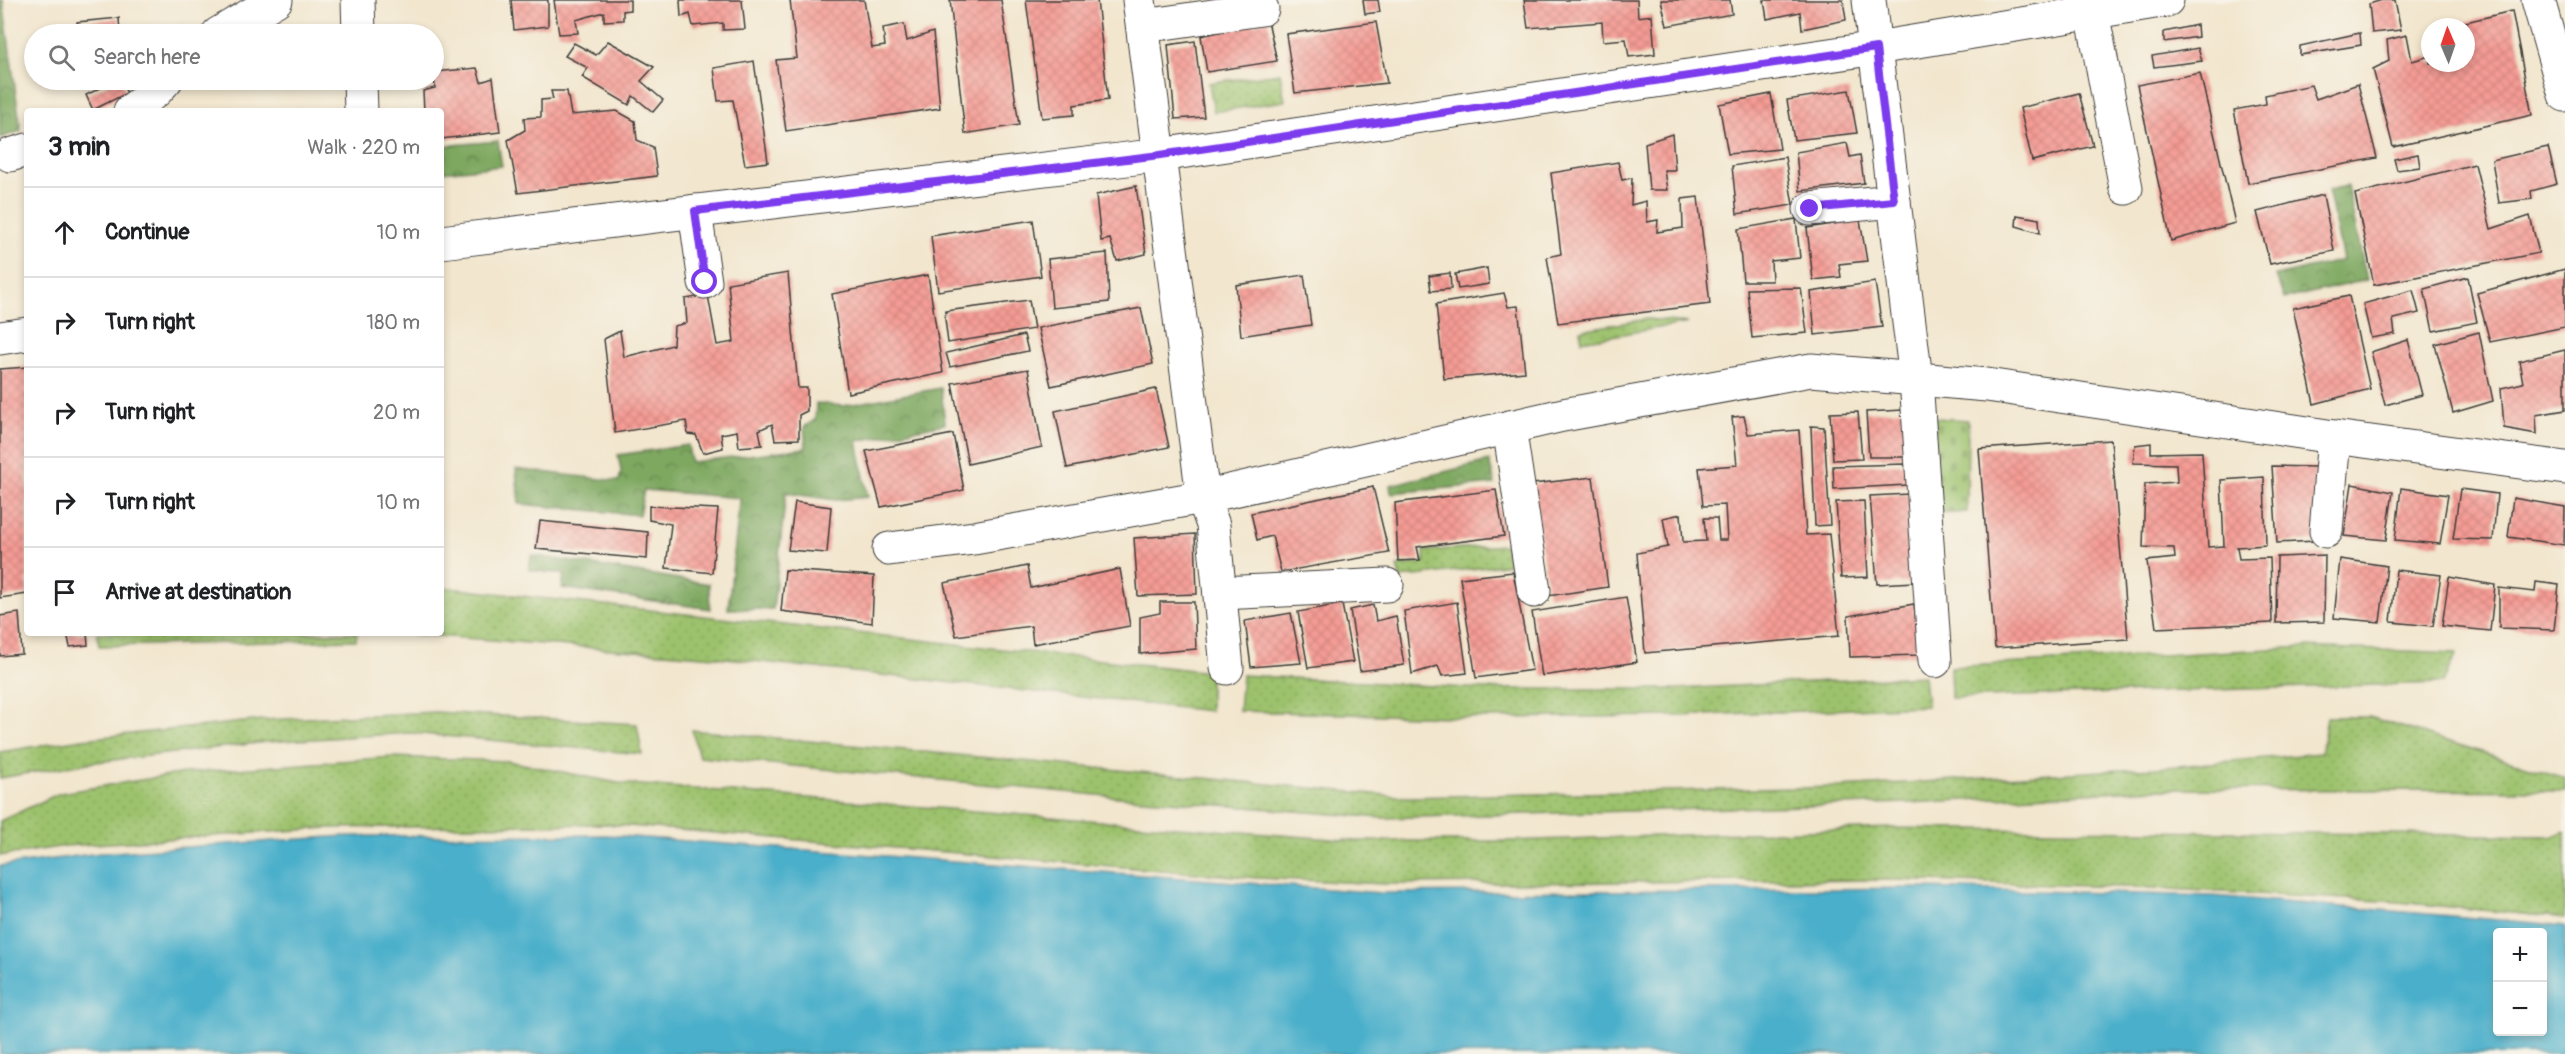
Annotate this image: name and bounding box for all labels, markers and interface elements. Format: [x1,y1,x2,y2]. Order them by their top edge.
north arrow [2421,18,2475,72]
search box [24,24,444,90]
icon: search [45,41,78,74]
text: Search here [93,43,200,71]
text: 3 min [48,131,110,163]
text: Walk · 220 m [307,135,420,160]
route end [1796,195,1822,221]
icon: ahead [48,216,81,249]
text: Continue [105,218,189,246]
text: 10 m [376,220,420,245]
route start [691,268,717,294]
icon: right [48,306,81,339]
text: Turn right [105,308,195,336]
text: 180 m [366,310,420,335]
icon: right [48,396,81,429]
text: Turn right [105,398,195,426]
text: 20 m [373,400,420,425]
icon: right [48,486,81,519]
text: Turn right [105,488,195,516]
text: 10 m [376,490,420,515]
icon: arrive [48,576,81,609]
text: Arrive at destination [105,578,291,606]
map controls [2493,928,2547,1036]
button: + [2493,928,2547,982]
button: − [2493,982,2547,1036]

